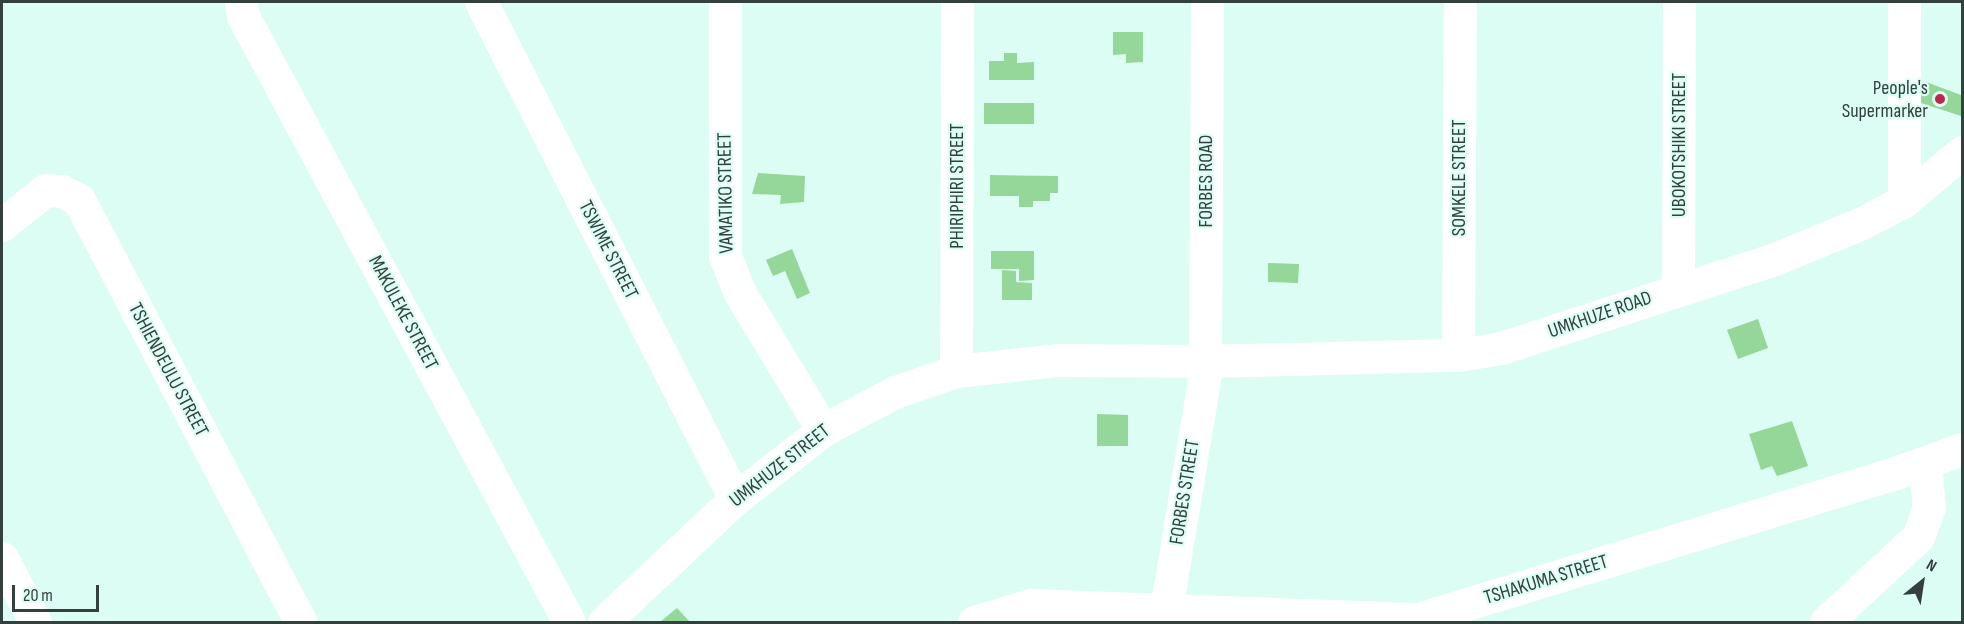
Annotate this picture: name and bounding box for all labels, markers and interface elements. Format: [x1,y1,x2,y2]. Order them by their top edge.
street label: UBOKOTSHIKI STREET [1667,73,1691,217]
place label: People's Supermarker [1842,76,1928,123]
marker: People's Supermarker [1933,92,1947,106]
street label: SOMKELE STREET [1447,120,1471,236]
street label: PHIRIPHIRI STREET [945,123,969,249]
street label: VAMATIKO STREET [713,132,739,254]
street label: FORBES ROAD [1194,135,1218,227]
street label: TSWIME STREET [573,197,643,303]
street label: MAKULEKE STREET [363,252,443,374]
street label: UMKHUZE ROAD [1545,286,1655,344]
street label: TSHIENDEULU STREET [123,299,213,441]
street label: UMKHUZE STREET [725,419,835,513]
street label: FORBES STREET [1165,438,1205,546]
street label: TSHAKUMA STREET [1481,550,1611,610]
north arrow [1892,552,1952,612]
text: N [1923,556,1940,576]
scale bar [15,573,102,611]
text: 20 m [23,585,53,606]

